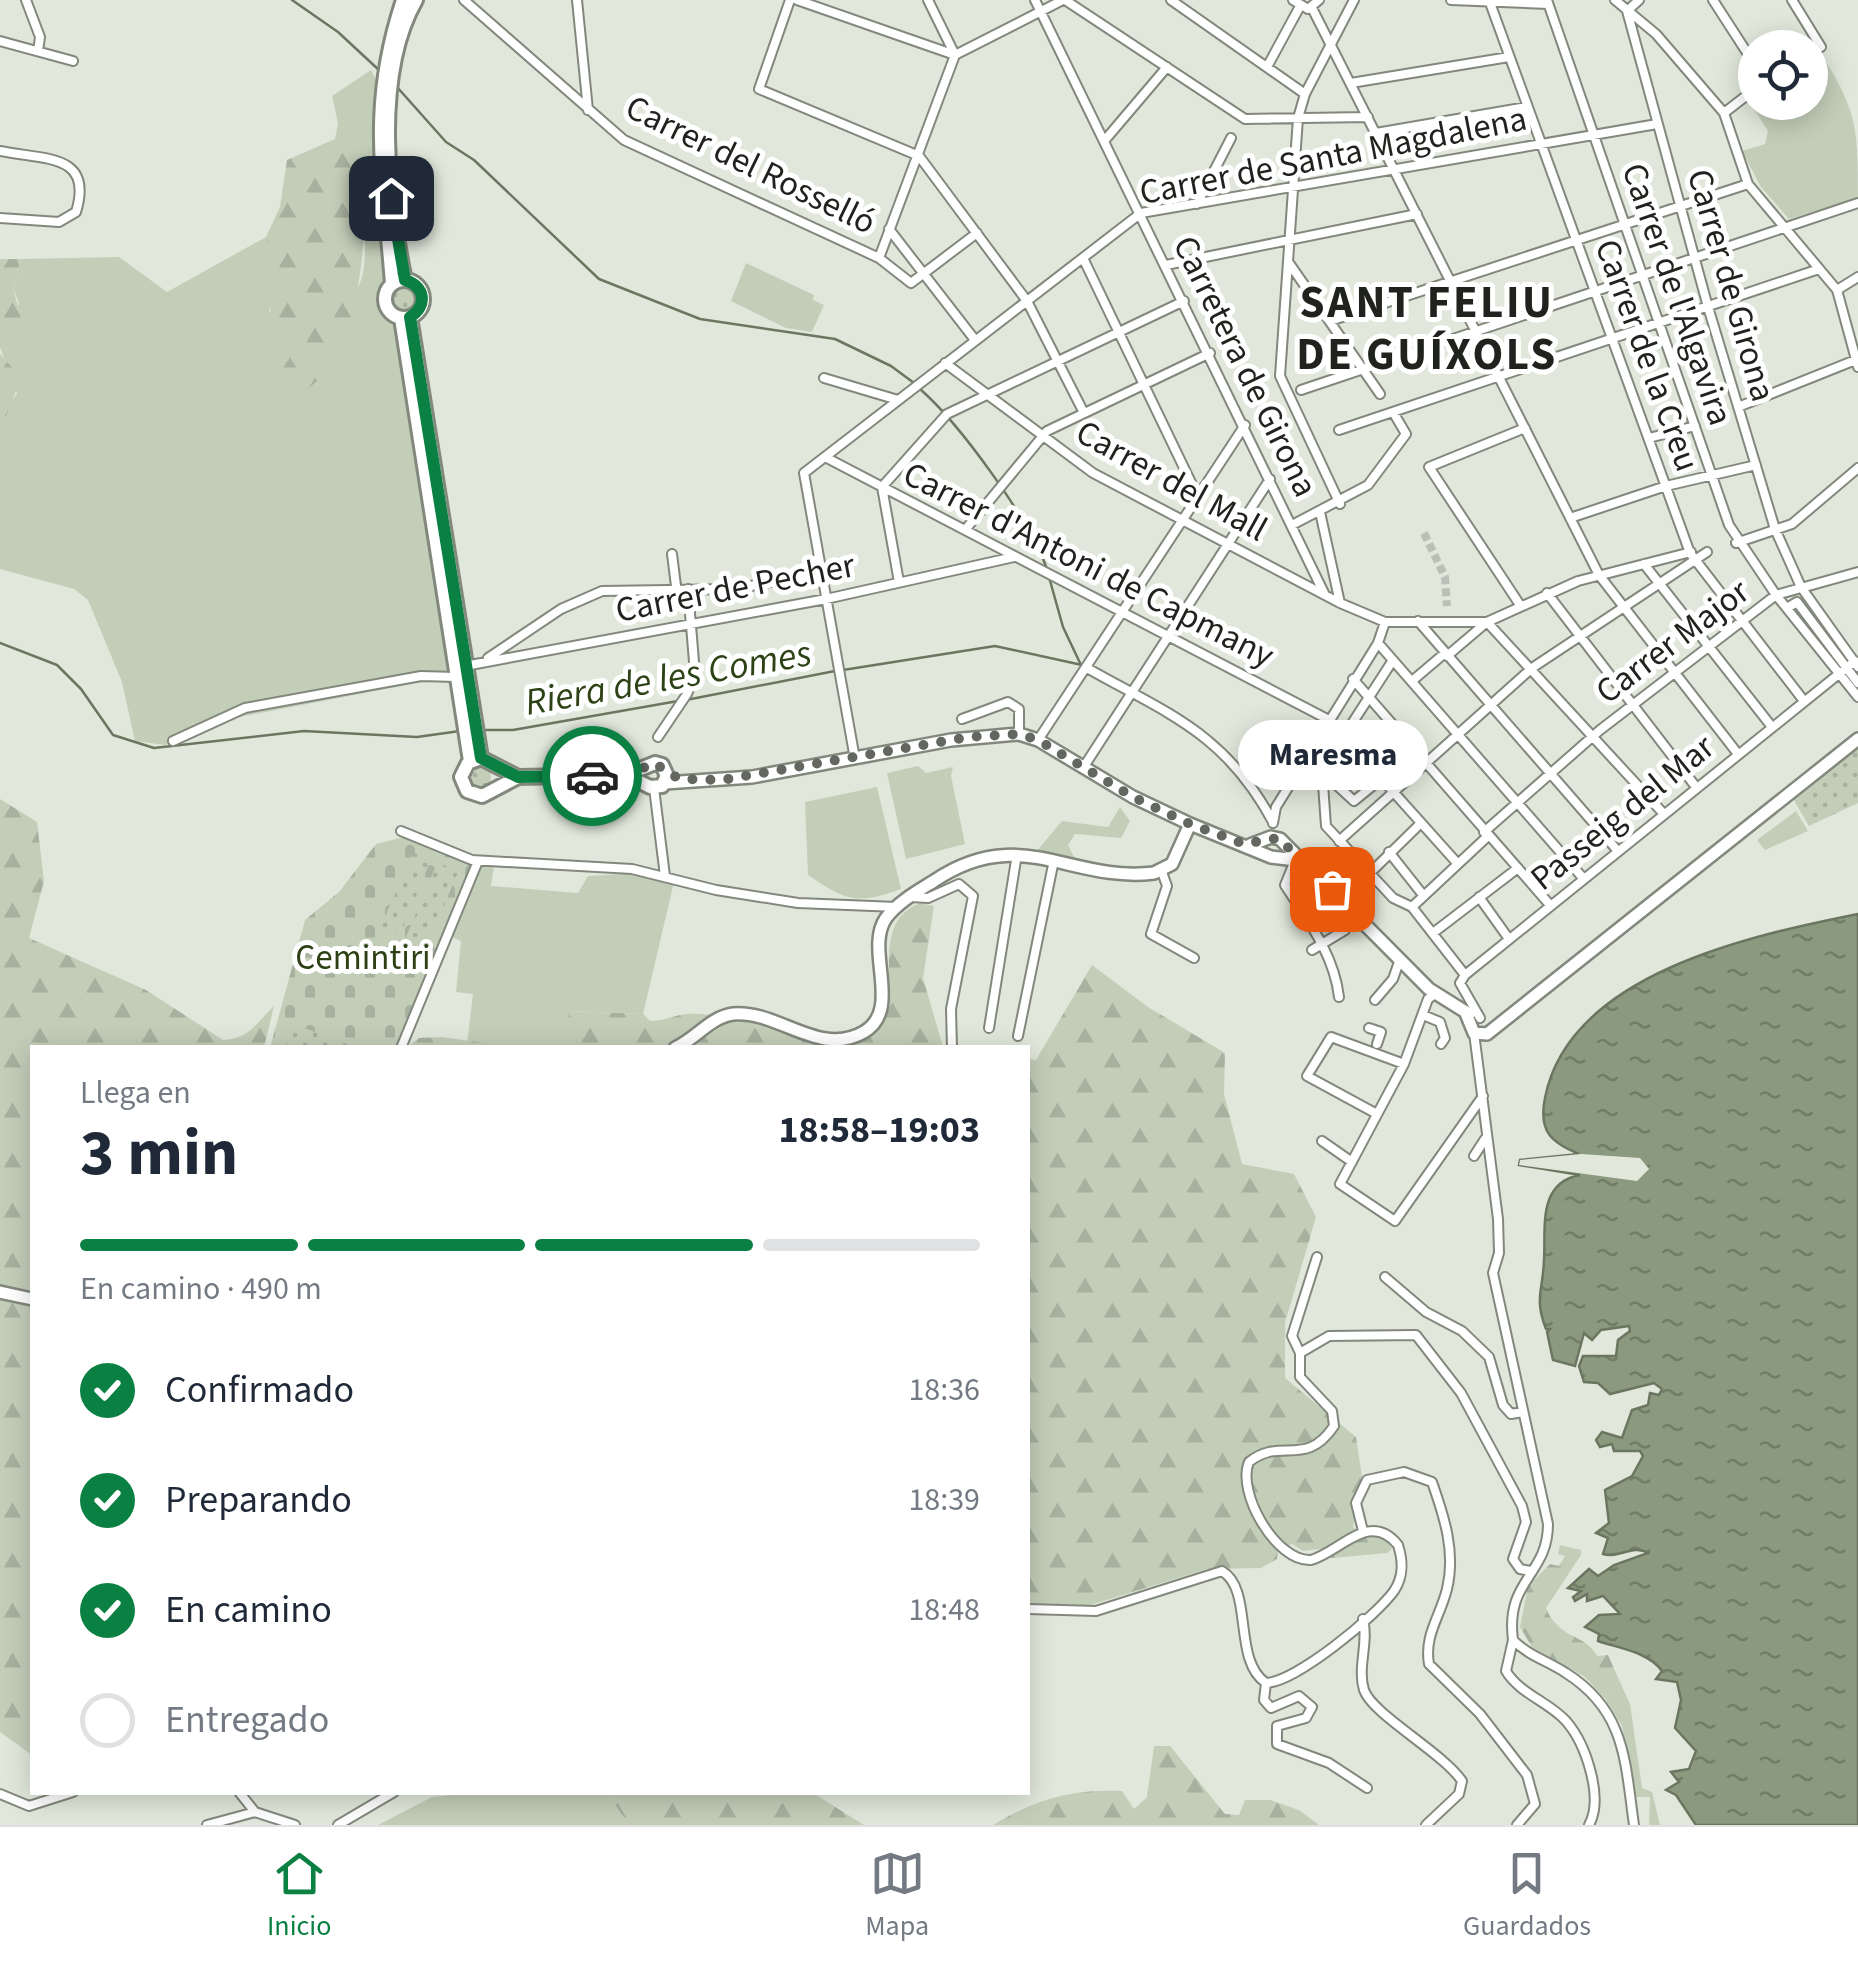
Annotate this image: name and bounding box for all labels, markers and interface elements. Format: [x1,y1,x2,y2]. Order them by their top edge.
map controls [1738,30,1828,120]
button: locate [1738,30,1828,120]
street label: Carrer del Rosselló [617,83,884,247]
street label: Carrer de Santa Magdalena [1135,94,1531,218]
pin [349,156,434,241]
street label: Carrer de l'Algavira [1609,157,1745,432]
street label: Carrer de Girona [1674,163,1788,407]
icon: home [364,171,419,226]
street label: Carretera de Girona [1160,227,1330,505]
street label: Carrer de la Creu [1582,232,1712,478]
district label: SANT FELIU DE GUÍXOLS [1296,271,1558,387]
street label: Carrer del Mall [1067,408,1276,554]
street label: Carrer d'Antoni de Capmany [894,449,1283,680]
street label: Carrer de Pecher [611,540,860,636]
street label: Carrer Major [1585,567,1761,716]
water label: Riera de les Comes [521,626,816,730]
callout: Maresma [1237,719,1427,789]
street label: Passeig del Mar [1520,722,1726,903]
courier [542,726,642,826]
text: Maresma [1269,732,1397,778]
icon: car [565,749,620,804]
pin [1290,847,1375,932]
icon: bag [1305,862,1360,917]
park label: Cemintiri [295,933,431,983]
text: Llega en [80,1070,191,1116]
text: 18:58–19:03 [778,1103,980,1157]
text: 3 min [80,1107,238,1200]
text: En camino · 490 m [80,1266,322,1312]
icon: check [80,1363,135,1418]
text: Confirmado [165,1363,354,1417]
text: 18:36 [908,1367,980,1413]
icon: check [80,1473,135,1528]
text: Preparando [165,1473,352,1527]
text: 18:39 [908,1477,980,1523]
icon: check [80,1583,135,1638]
text: En camino [165,1583,332,1637]
text: 18:48 [908,1587,980,1633]
text: Entregado [165,1693,329,1747]
tab: Inicio [267,1846,331,1946]
tab: Mapa [865,1846,929,1946]
tab: Guardados [1463,1846,1591,1946]

